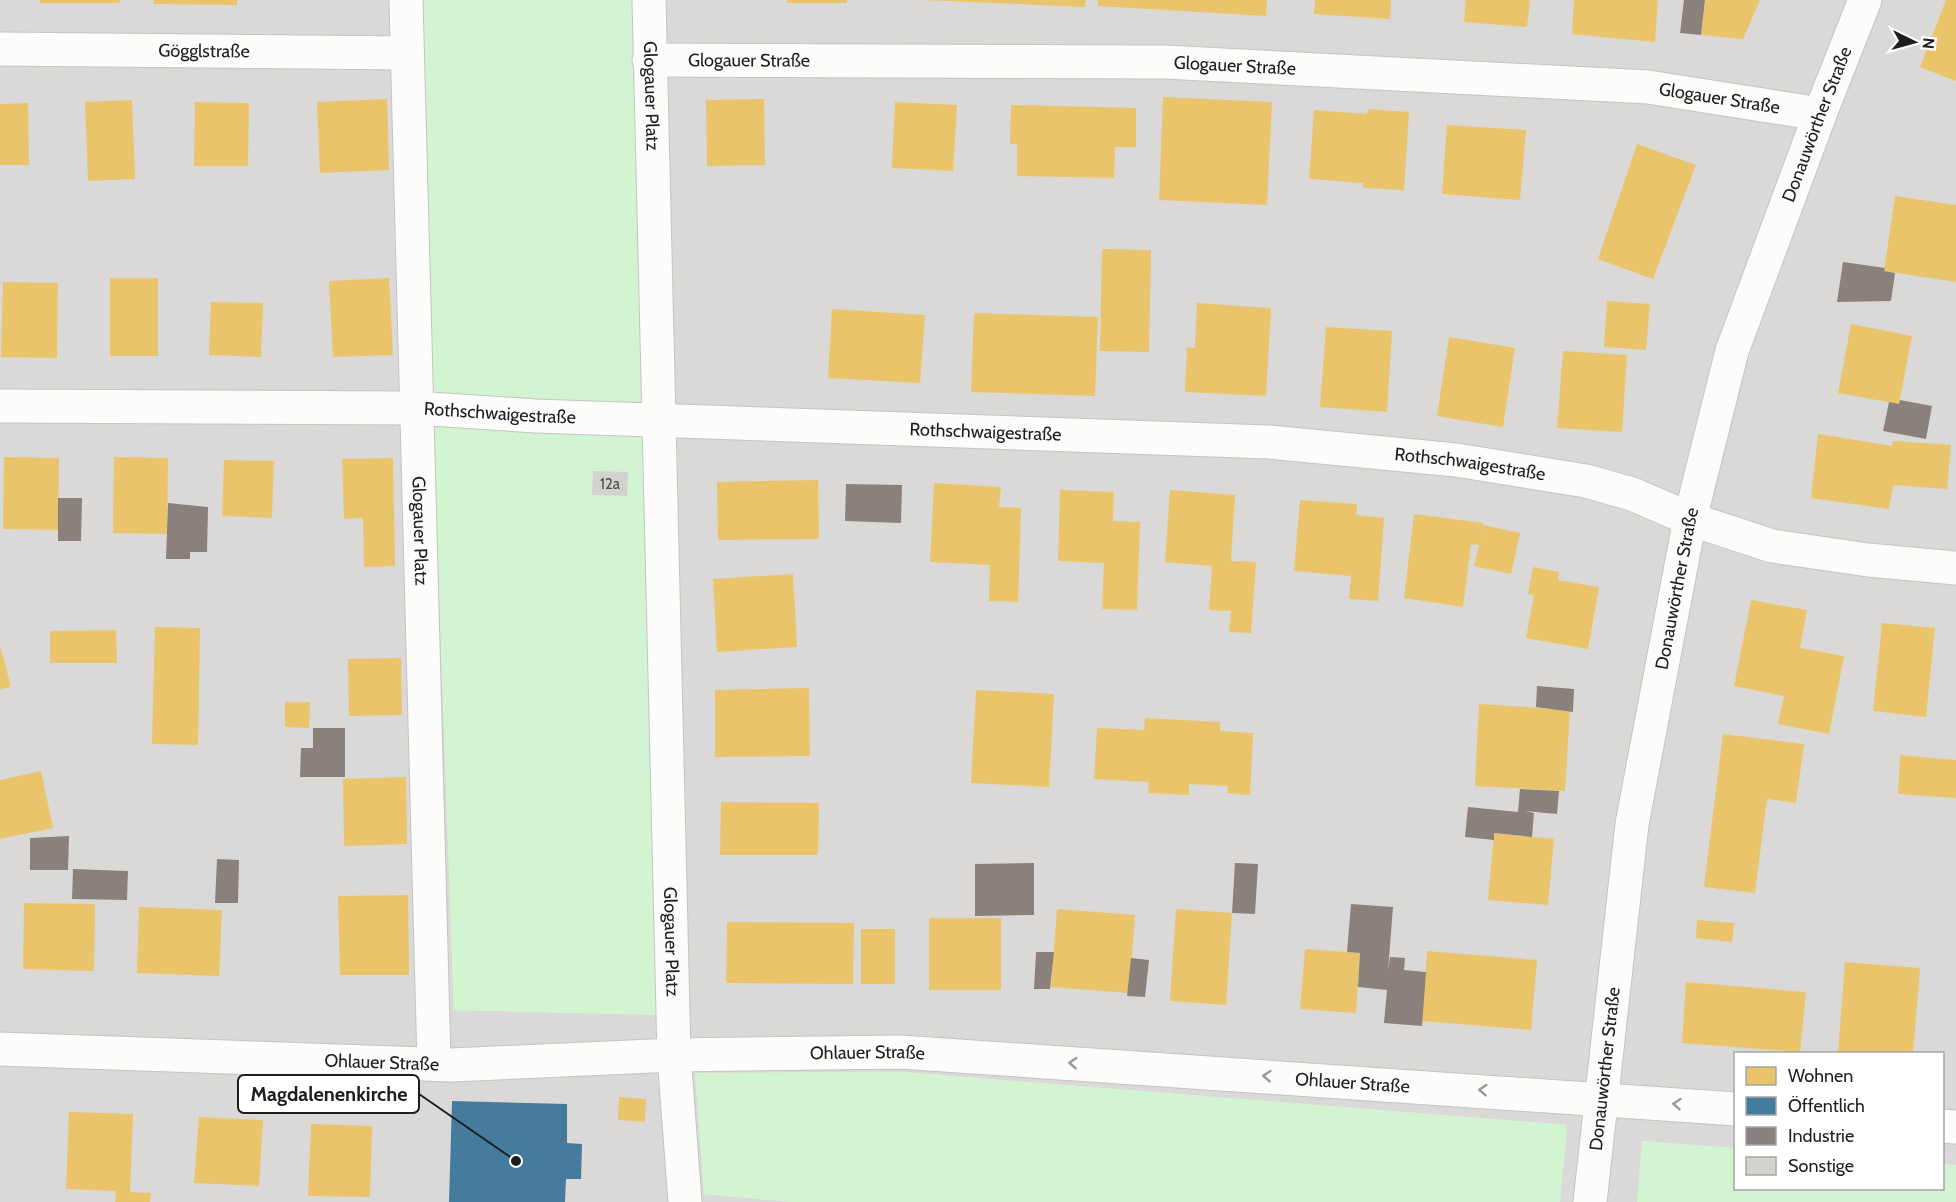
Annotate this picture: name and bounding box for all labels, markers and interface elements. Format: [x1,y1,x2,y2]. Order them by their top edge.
north arrow [1884,12,1944,72]
text: N [1918,37,1938,50]
street label: Gögglstraße [158,40,250,62]
street label: Glogauer Platz [639,41,664,152]
street label: Donauwörther Straße [1777,43,1856,205]
street label: Glogauer Straße [688,49,810,72]
street label: Glogauer Straße [1173,52,1296,80]
street label: Glogauer Straße [1657,78,1782,119]
street label: Rothschwaigestraße [423,398,576,428]
street label: Rothschwaigestraße [909,418,1062,446]
street label: Rothschwaigestraße [1393,443,1547,485]
house number: 12a [600,475,621,493]
street label: Glogauer Platz [408,476,432,586]
street label: Donauwörther Straße [1651,505,1703,671]
street label: Glogauer Platz [659,887,684,997]
street label: Donauwörther Straße [1585,986,1625,1152]
street label: Ohlauer Straße [810,1041,926,1065]
street label: Ohlauer Straße [324,1049,440,1076]
legend [1734,1052,1944,1190]
one-way arrow [1068,1057,1077,1070]
text: Wohnen [1788,1065,1853,1087]
street label: Ohlauer Straße [1294,1068,1410,1098]
one-way arrow [1263,1070,1272,1083]
callout: Magdalenenkirche [238,1075,419,1113]
text: Magdalenenkirche [251,1082,408,1106]
one-way arrow [1478,1084,1487,1097]
text: Öffentlich [1788,1095,1865,1117]
one-way arrow [1673,1098,1682,1111]
text: Industrie [1788,1125,1854,1147]
text: Sonstige [1788,1155,1854,1177]

